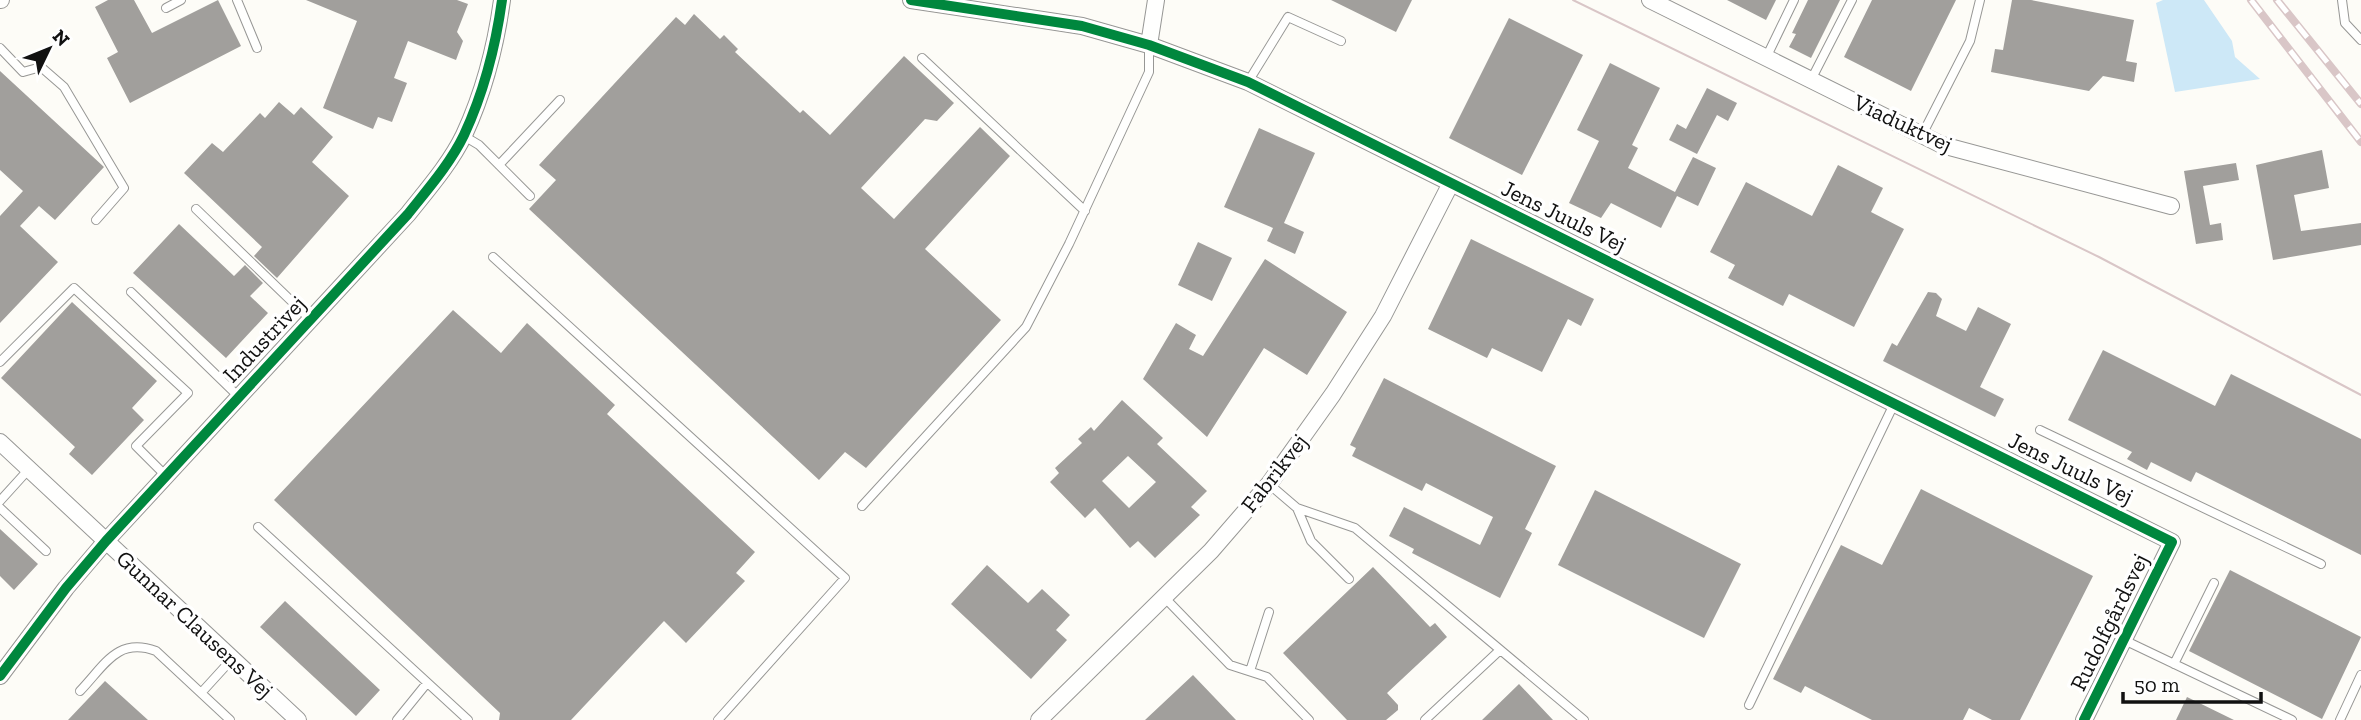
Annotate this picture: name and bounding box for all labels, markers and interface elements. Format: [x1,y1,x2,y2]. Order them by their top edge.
north arrow [14,14,84,84]
text: N [48,25,74,51]
street label: Viaduktvej [1848,88,1957,158]
street label: Jens Juuls Vej [1497,174,1631,258]
street label: Industrivej [217,290,311,388]
street label: Jens Juuls Vej [2004,426,2138,510]
street label: Fabrikvej [1235,428,1313,518]
street label: Gunnar Clausens Vej [111,544,279,704]
street label: Rudolfgårdsvej [2064,549,2154,695]
scale bar [2123,660,2261,704]
text: 50 m [2134,672,2180,697]

